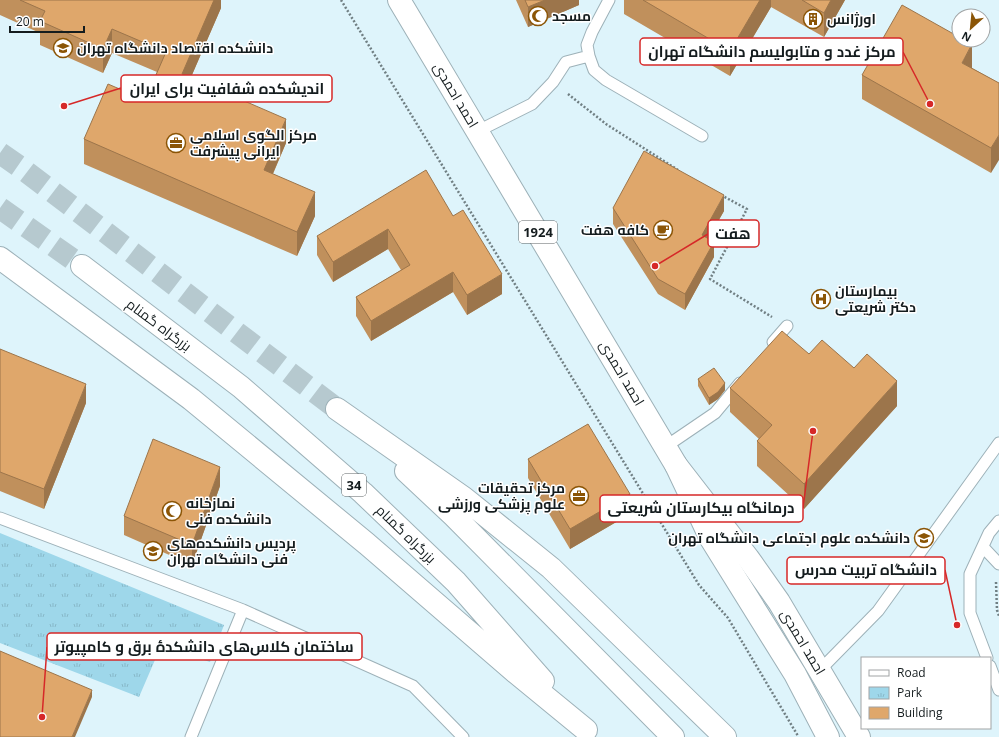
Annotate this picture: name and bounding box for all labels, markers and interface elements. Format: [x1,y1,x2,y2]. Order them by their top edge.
mosque icon: مسجد [527,5,549,27]
place label: مسجد [552,6,591,25]
scale bar [10,8,84,34]
building icon: اورژانس [802,8,824,30]
north arrow [951,8,991,48]
place label: اورژانس [827,9,876,28]
text: 20 m [16,13,44,30]
text: N [959,29,974,46]
school or university icon: دانشکده اقتصاد دانشگاه تهران [52,37,74,59]
place label: دانشکده اقتصاد دانشگاه تهران [77,38,273,57]
callout: مرکز غدد و متابولیسم دانشگاه تهران [640,38,903,65]
text: مرکز غدد و متابولیسم دانشگاه تهران [648,41,896,62]
street label: احمد احمدی [429,59,483,131]
callout: اندیشکده شفافیت برای ایران [121,75,332,102]
text: اندیشکده شفافیت برای ایران [130,78,324,98]
place label: مرکز الگوی اسلامی ایرانی پیشرفت [190,125,317,162]
office icon: مرکز الگوی اسلامی ایرانی پیشرفت [165,132,187,154]
cafe icon: کافه هفت [652,219,674,241]
place label: کافه هفت [581,220,649,239]
callout: هفت [708,220,759,247]
road number: 1924 [519,221,557,243]
text: هفت [715,223,751,243]
place label: بیمارستان دکتر شریعتی [835,281,916,316]
hospital icon: بیمارستان دکتر شریعتی [810,288,832,310]
street label: بزرگراه گمنام [122,294,196,356]
street label: احمد احمدی [595,337,649,409]
road number: 34 [342,474,366,496]
place label: مرکز تحقیقات علوم پزشکی ورزشی [438,478,565,515]
office icon: مرکز تحقیقات علوم پزشکی ورزشی [568,485,590,507]
place label: نمازخانه دانشکده فنی [186,493,272,528]
callout: درمانگاه بیکارستان شریعتی [600,495,803,522]
text: درمانگاه بیکارستان شریعتی [608,497,794,517]
mosque icon: نمازخانه دانشکده فنی [161,500,183,522]
street label: بزرگراه گمنام [371,500,441,568]
school or university icon: دانشکده علوم اجتماعی دانشگاه تهران [913,527,935,549]
place label: دانشکده علوم اجتماعی دانشگاه تهران [668,528,910,548]
place label: پردیس دانشکده‌های فنی دانشگاه تهران [167,533,296,568]
school or university icon: پردیس دانشکده‌های فنی دانشگاه تهران [142,540,164,562]
callout: دانشگاه تربیت مدرس [787,557,945,584]
text: دانشگاه تربیت مدرس [795,559,937,579]
street label: احمد احمدی [776,606,830,678]
callout: ساختمان کلاس‌های دانشکدهٔ برق و کامپیوتر [47,633,362,660]
text: ساختمان کلاس‌های دانشکدهٔ برق و کامپیوتر [53,636,354,657]
legend [861,657,991,729]
text: Road [897,664,926,681]
text: Park [897,684,923,701]
text: Building [897,704,943,721]

